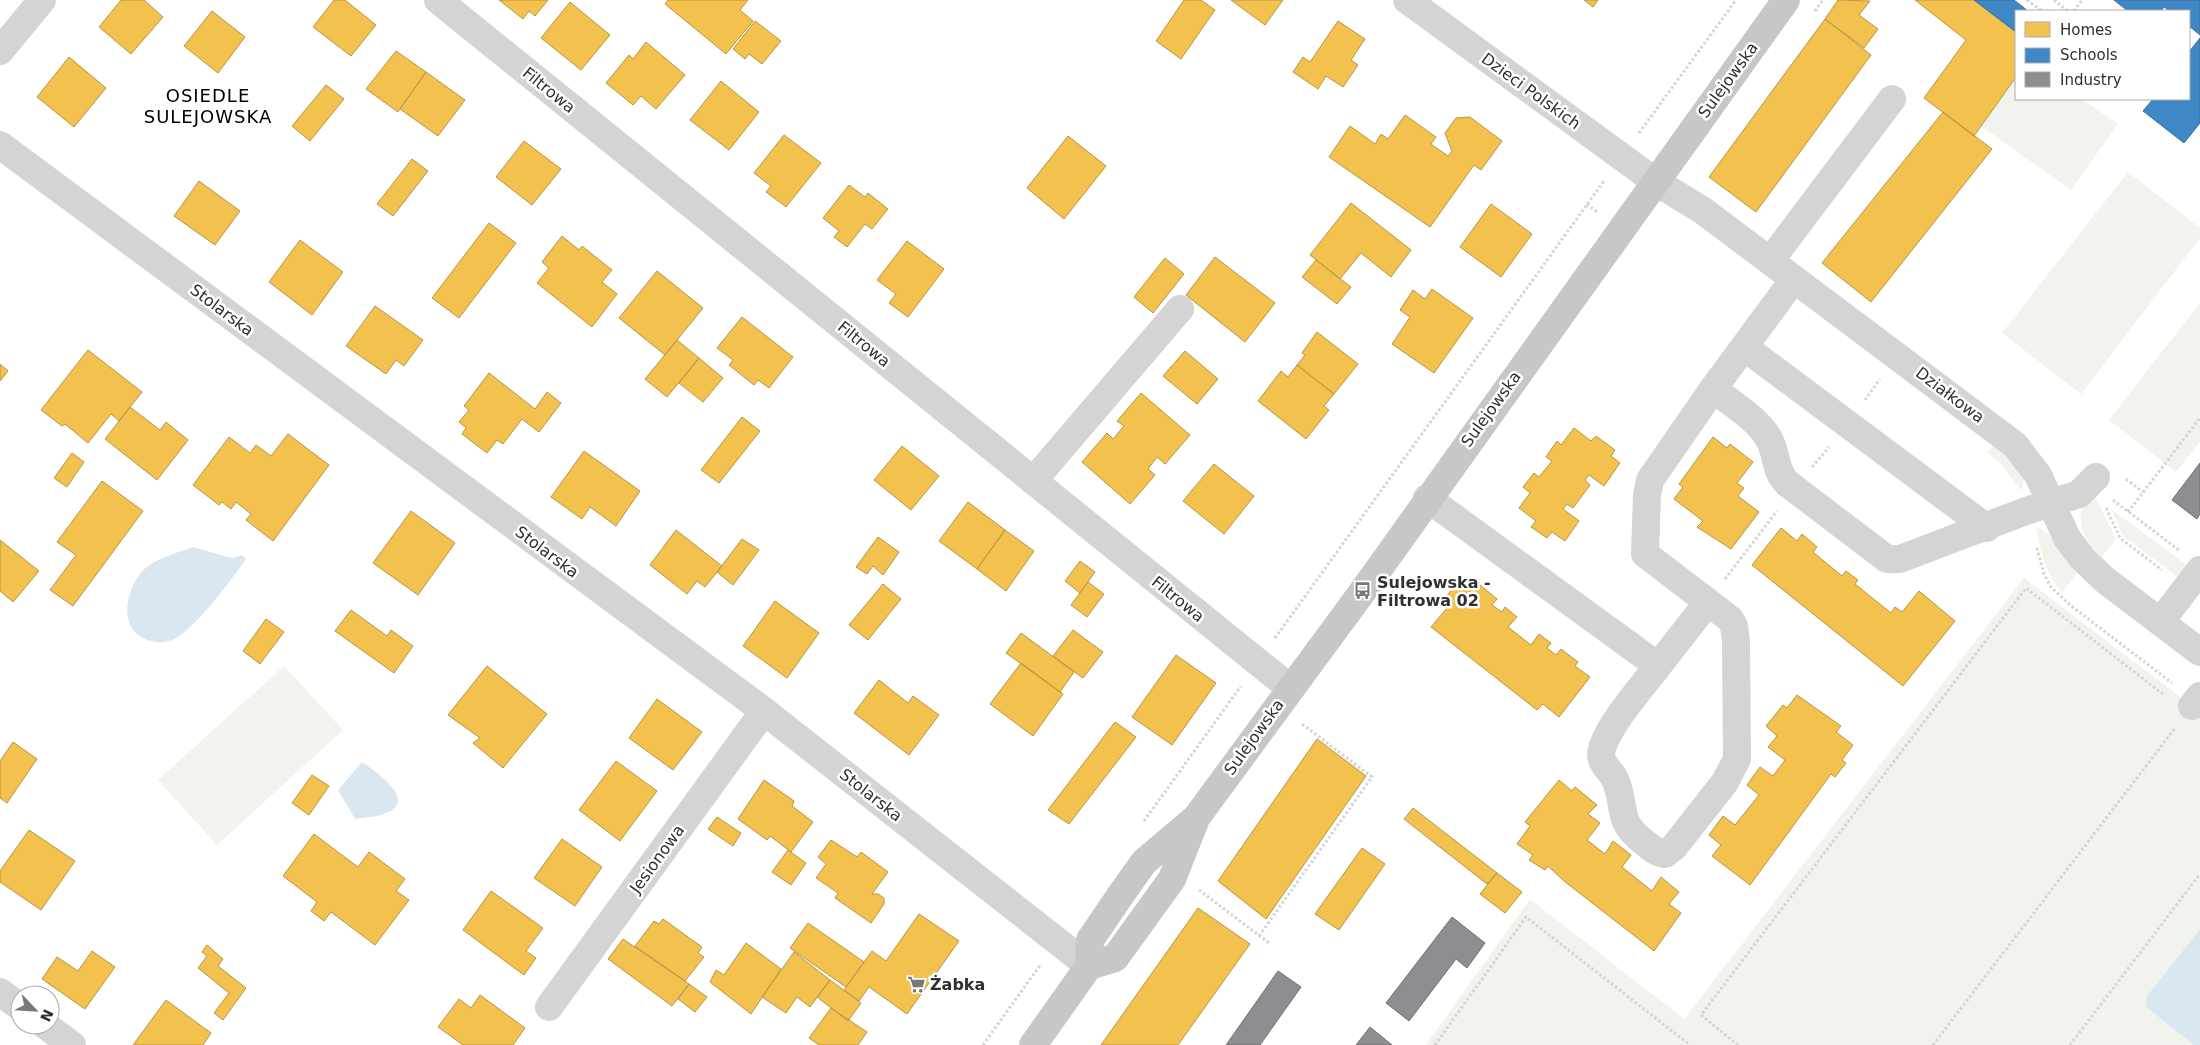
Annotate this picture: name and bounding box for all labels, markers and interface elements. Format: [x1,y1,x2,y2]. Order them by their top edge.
legend [2015,10,2190,100]
text: Homes [2060,21,2112,39]
street label: Sulejowska [1694,38,1762,122]
text: Schools [2060,46,2118,64]
street label: Dzieci Polskich [1478,49,1584,133]
street label: Filtrowa [519,63,579,117]
text: Industry [2060,71,2122,89]
district label: OSIEDLE SULEJOWSKA [144,85,272,127]
street label: Stolarska [187,280,257,340]
street label: Filtrowa [834,317,894,371]
street label: Działkowa [1912,363,1988,427]
street label: Sulejowska [1457,367,1525,451]
street label: Stolarska [512,522,582,582]
street label: Filtrowa [1148,572,1208,626]
place label: Sulejowska - Filtrowa 02 [1377,573,1491,610]
bus stop icon: Sulejowska - Filtrowa 02 [1353,581,1373,601]
street label: Sulejowska [1220,695,1288,779]
street label: Stolarska [836,765,906,825]
street label: Jesionowa [625,821,688,898]
supermarket icon: Żabka [906,974,926,994]
place label: Żabka [930,975,985,994]
north arrow [10,985,60,1035]
text: N [37,1007,57,1024]

